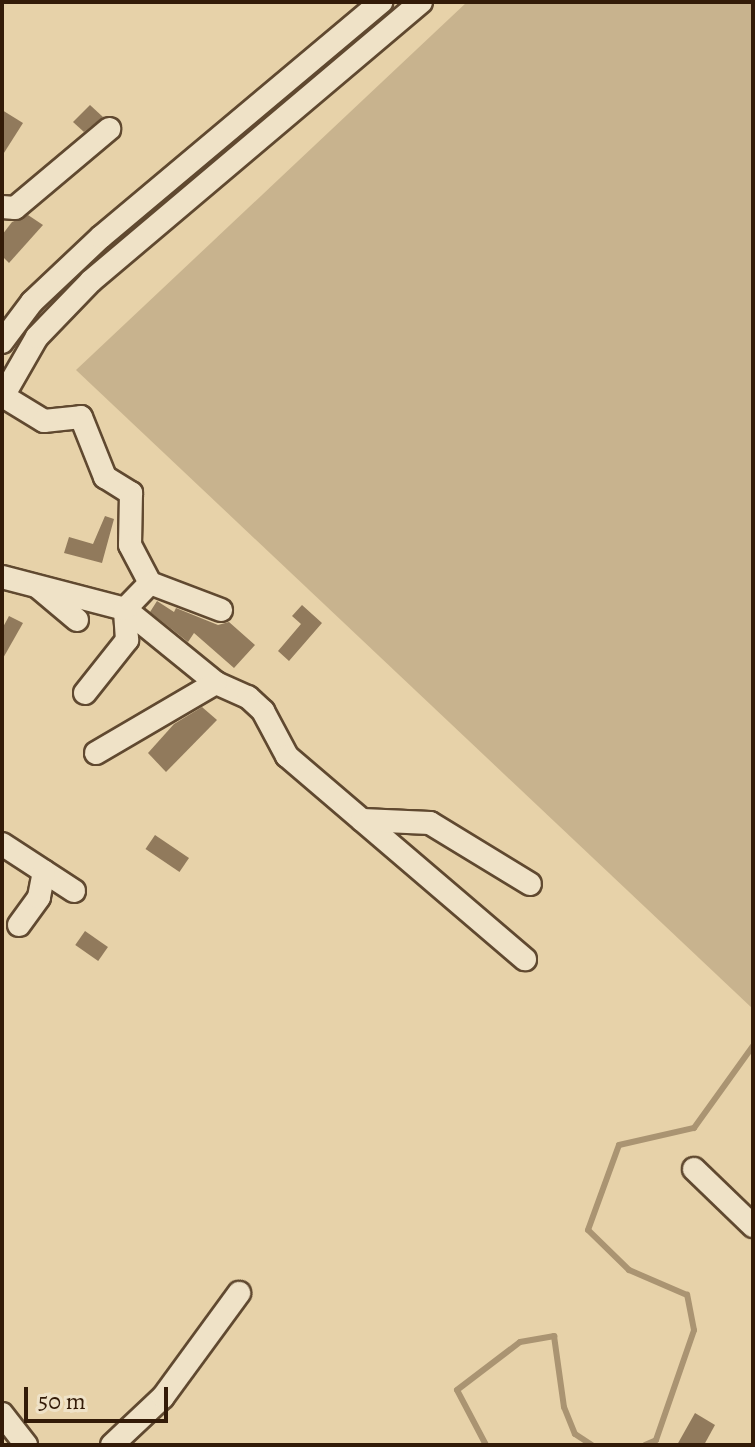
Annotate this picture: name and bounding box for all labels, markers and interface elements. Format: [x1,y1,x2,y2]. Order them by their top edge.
scale bar [28,1371,172,1421]
text: 50 m [38,1385,86,1417]

